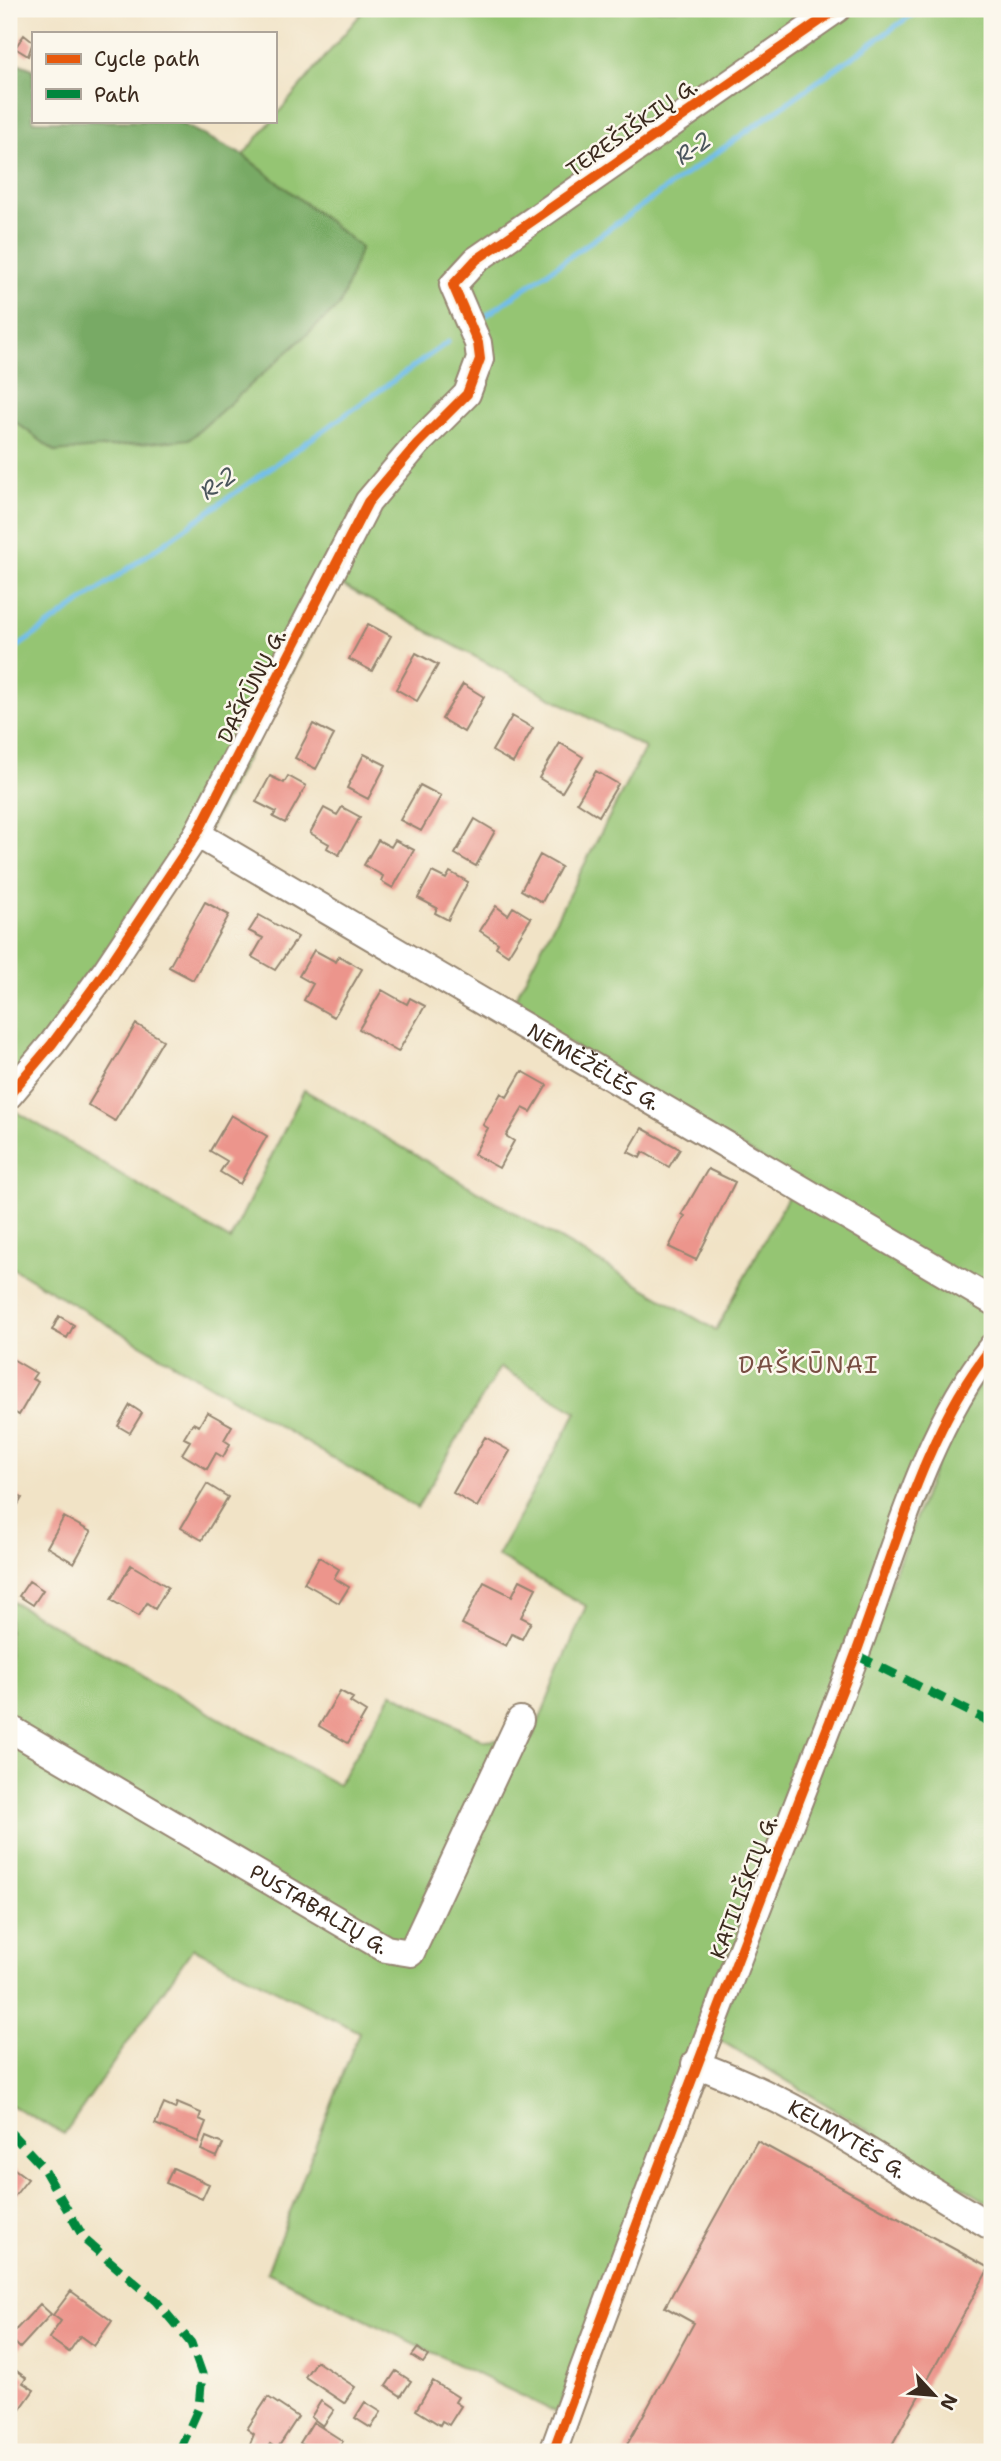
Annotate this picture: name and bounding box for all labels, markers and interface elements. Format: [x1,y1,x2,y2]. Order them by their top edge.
legend [32,32,276,122]
text: Cycle path [94,45,200,73]
street label: TEREŠIŠKIŲ G. [560,72,703,184]
text: Path [94,81,140,109]
water label: R-2 [669,125,717,171]
water label: R-2 [194,460,242,506]
street label: DAŠKŪNŲ G. [210,624,293,748]
street label: NEMĖŽĖLĖS G. [522,1017,665,1117]
district label: DAŠKŪNAI [738,1349,880,1381]
street label: KATILIŠKIŲ G. [703,1811,784,1963]
street label: PUSTABALIŲ G. [244,1858,393,1961]
street label: KELMYTĖS G. [783,2093,912,2185]
north arrow [900,2360,970,2430]
text: N [934,2390,963,2414]

